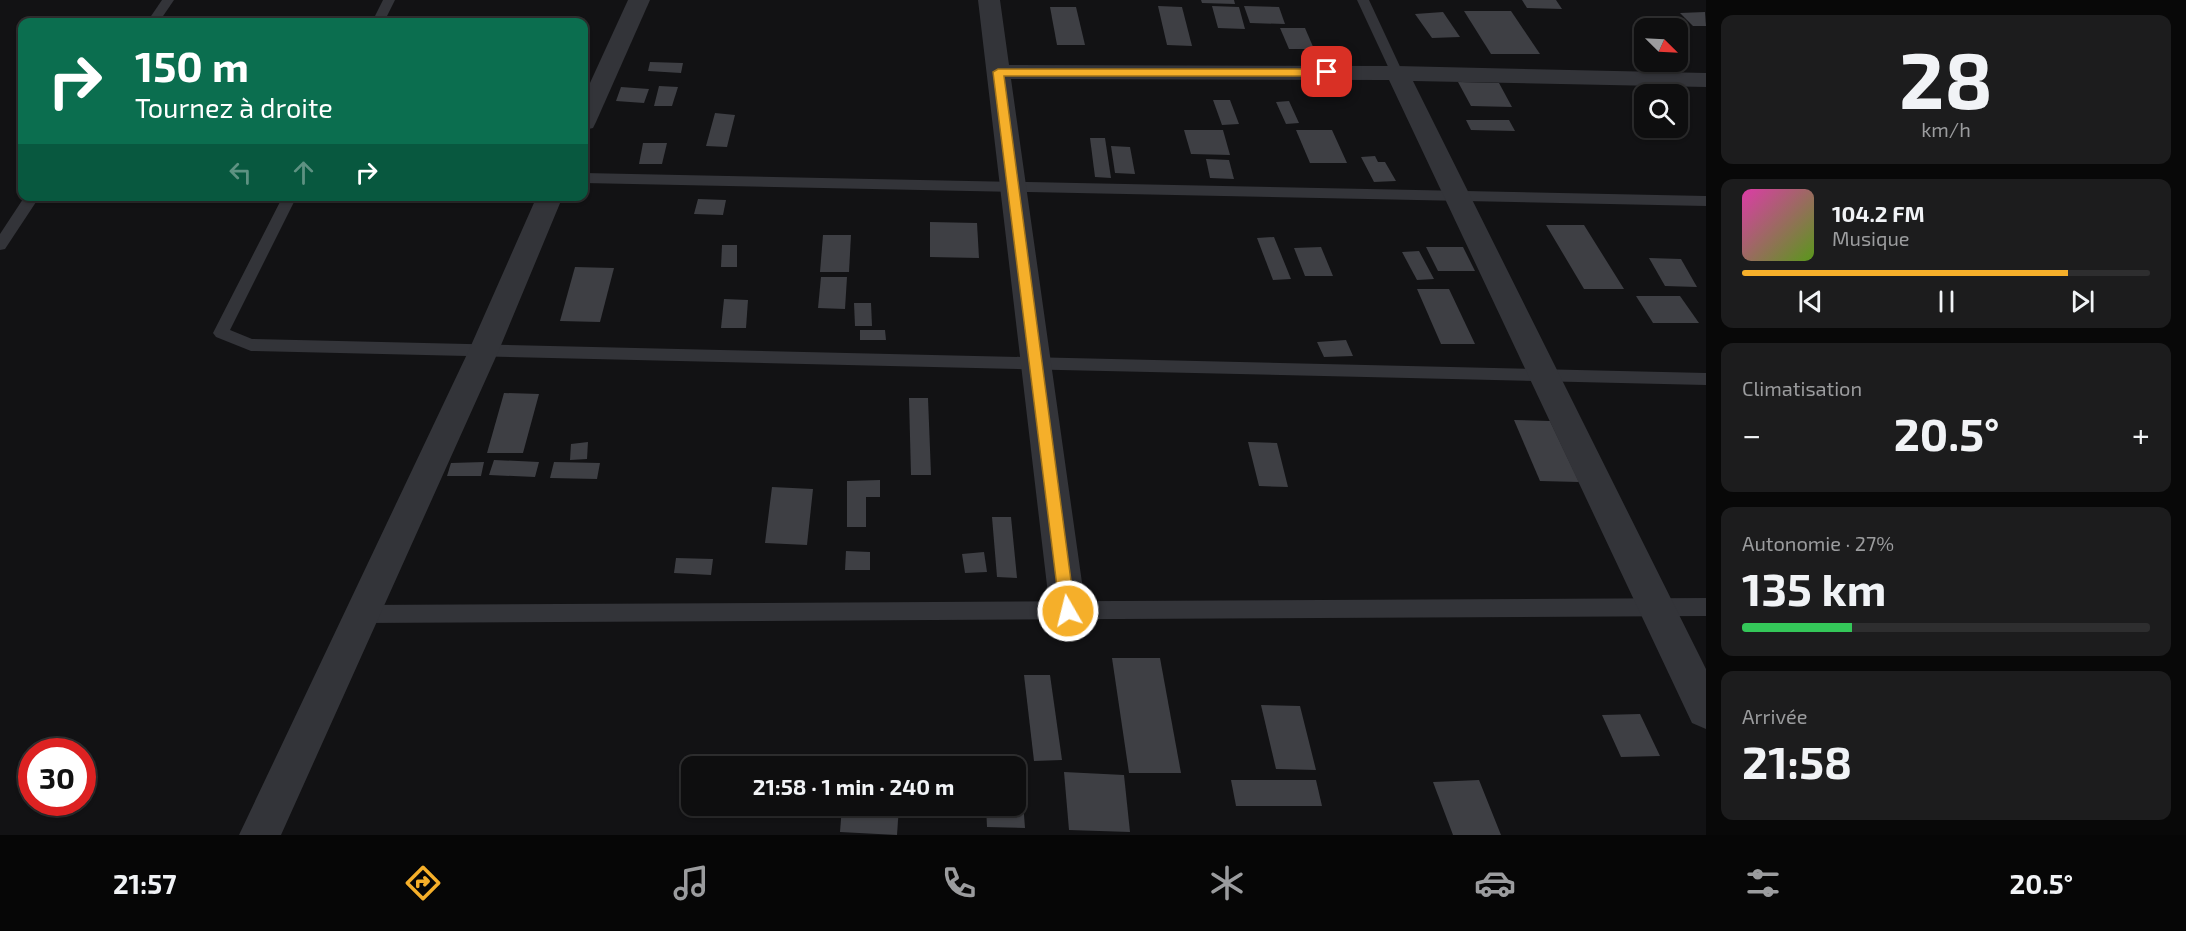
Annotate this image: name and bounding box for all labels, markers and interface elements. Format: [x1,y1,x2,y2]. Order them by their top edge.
north arrow [1634,18,1688,72]
map controls [1634,18,1688,138]
text: 28 [1899,31,1993,125]
text: 150 m [135,40,249,90]
icon: right [36,42,114,120]
pin [1301,46,1352,97]
icon: arrive [1310,55,1343,88]
button: search [1634,84,1688,138]
text: Tournez à droite [135,91,333,123]
text: km/h [1921,117,1971,141]
icon: left [224,156,257,189]
icon: ahead [287,156,320,189]
icon: right [350,156,383,189]
text: 104.2 FM [1832,200,1925,226]
text: Musique [1832,226,1910,250]
icon: previous [1794,285,1827,318]
icon: pause [1930,285,1963,318]
icon: next [2066,285,2099,318]
text: Climatisation [1742,376,1862,400]
text: 20.5° [1894,406,1999,460]
text: − [1742,414,1761,454]
text: + [2132,414,2150,454]
text: Autonomie · 27% [1742,531,1894,555]
text: 135 km [1742,561,1886,615]
position arrow [1036,579,1100,643]
text: Arrivée [1742,704,1807,728]
text: 21:58 [1742,734,1852,788]
speed limit sign: 30 [18,738,96,816]
text: 21:58 · 1 min · 240 m [753,773,954,799]
icon: directions [402,862,444,904]
icon: music [670,862,712,904]
icon: phone [938,862,980,904]
icon: climate [1206,862,1248,904]
icon: car [1474,862,1516,904]
icon: filters [1742,862,1784,904]
text: 21:57 [113,867,176,899]
text: 20.5° [2010,867,2073,899]

